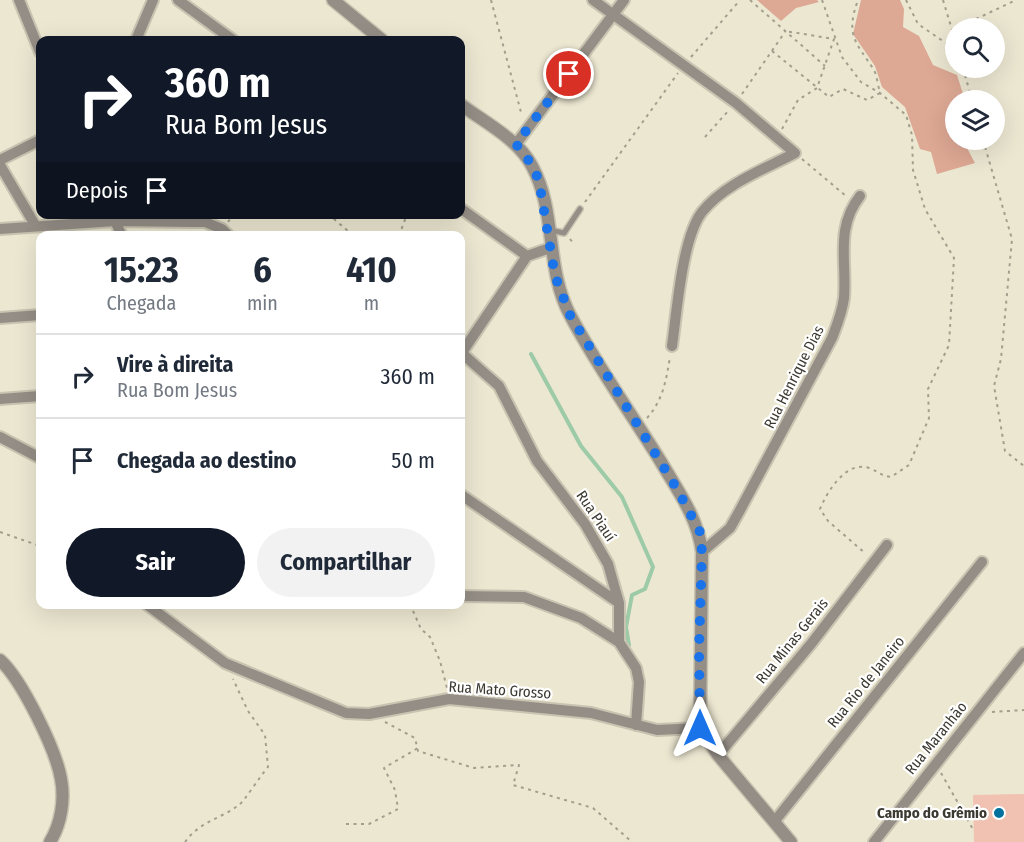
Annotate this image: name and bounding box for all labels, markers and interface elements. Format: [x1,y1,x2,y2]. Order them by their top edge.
map controls [945,18,1005,150]
button: search [945,18,1005,78]
pin [543,48,594,99]
icon: arrive [552,57,585,90]
text: 360 m [165,58,271,108]
icon: right [66,60,144,138]
button: layers [945,90,1005,150]
text: Rua Bom Jesus [165,109,327,141]
icon: arrive [140,174,173,207]
text: Depois [66,177,128,204]
text: 15:23 [104,248,179,292]
text: 6 [253,248,272,292]
text: 410 [346,248,397,292]
text: Chegada [107,291,176,315]
text: min [247,291,278,315]
text: m [364,291,379,315]
street label: Rua Henrique Dias [760,322,828,432]
text: Vire à direita [117,351,233,378]
icon: right [66,360,99,393]
text: 360 m [381,363,435,390]
text: Rua Bom Jesus [117,378,237,402]
icon: arrive [66,444,99,477]
text: Chegada ao destino [117,447,297,474]
text: 50 m [391,447,435,474]
street label: Rua Piauí [572,487,620,545]
button: Sair [66,528,245,597]
button: Compartilhar [257,528,435,597]
street label: Rua Minas Gerais [752,595,832,687]
street label: Rua Rio de Janeiro [824,633,908,731]
street label: Rua Mato Grosso [448,677,552,703]
position arrow [668,696,732,760]
street label: Rua Maranhão [901,698,971,778]
place label: Campo do Grêmio [877,804,987,822]
marker: Campo do Grêmio [992,806,1006,820]

